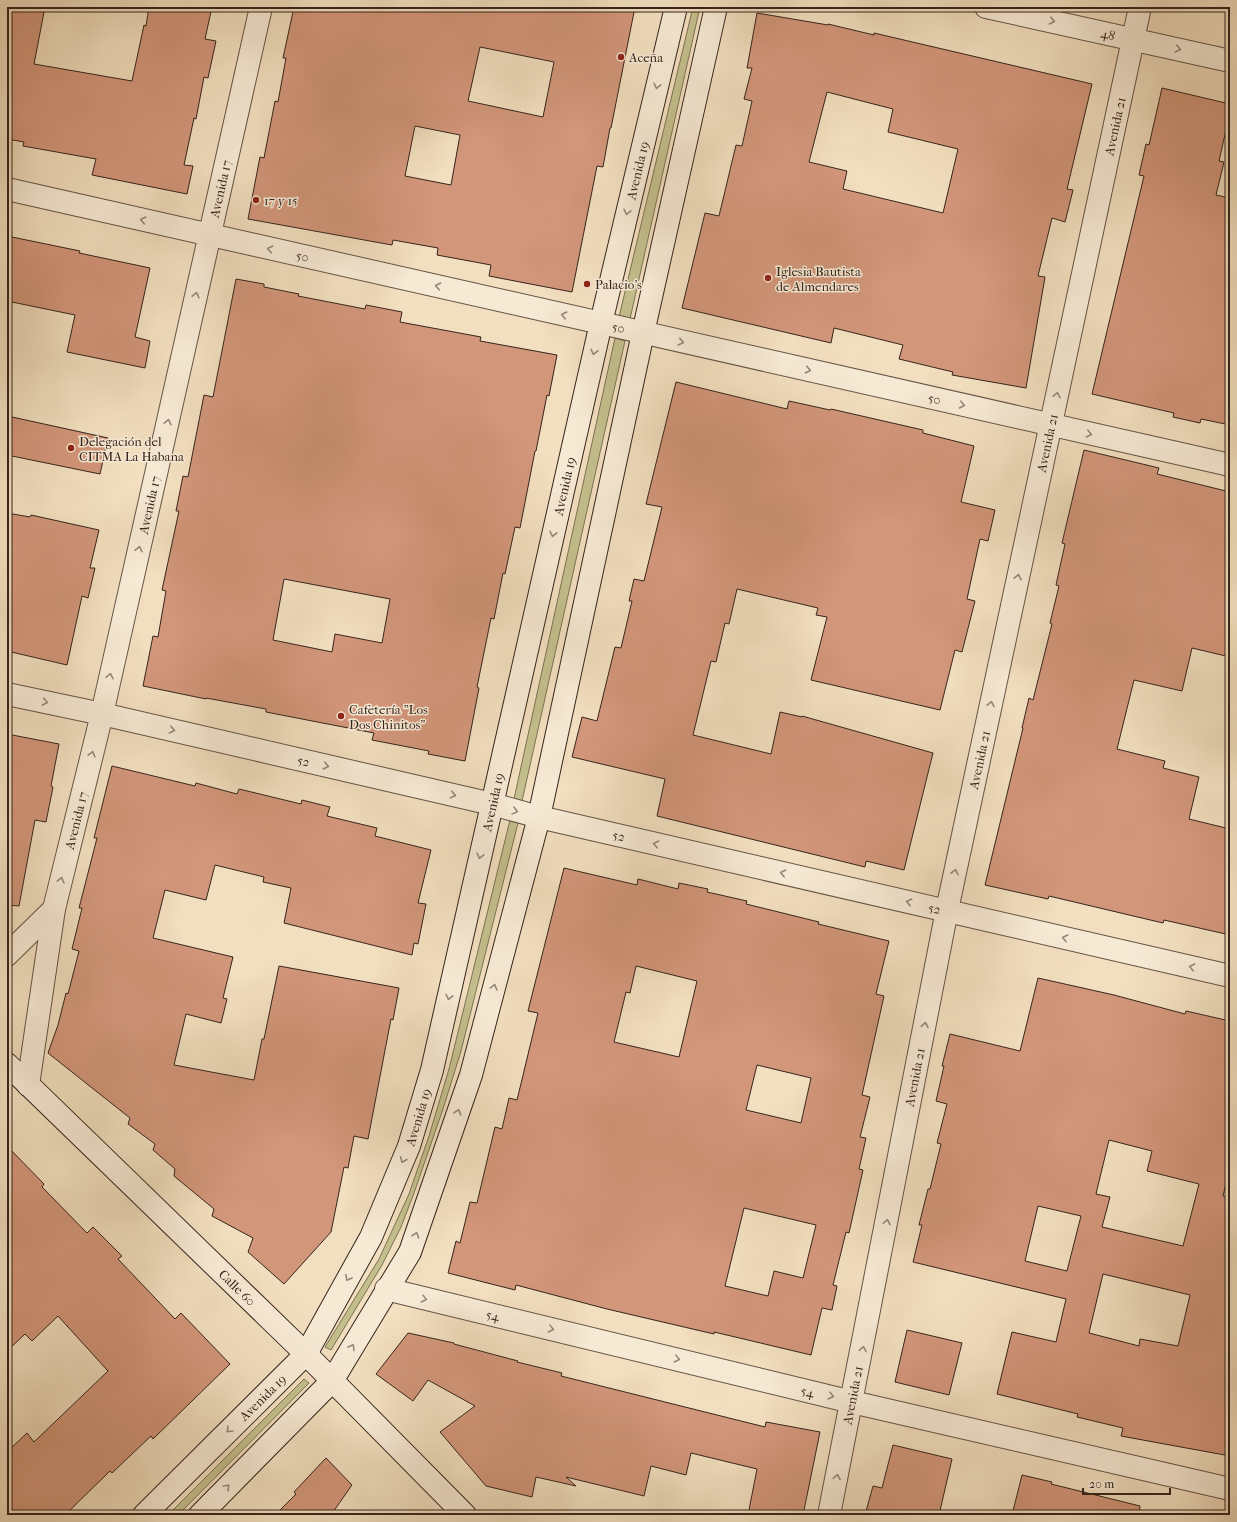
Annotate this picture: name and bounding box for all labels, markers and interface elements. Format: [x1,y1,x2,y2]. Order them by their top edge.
one-way arrow [1048,17,1055,25]
street label: 48 [1099,26,1117,43]
one-way arrow [1175,45,1182,53]
place label: Aceña [628,50,664,65]
marker: Aceña [616,52,626,62]
one-way arrow [654,83,662,89]
street label: Avenida 21 [1101,96,1129,158]
street label: Avenida 19 [623,140,652,202]
street label: Avenida 17 [207,158,234,220]
place label: 17 y 15 [264,193,298,208]
marker: 17 y 15 [251,195,261,205]
one-way arrow [624,209,632,215]
one-way arrow [140,216,146,224]
one-way arrow [267,245,273,253]
street label: 50 [295,247,310,265]
place label: Iglesia Bautista de Almendares [776,264,862,294]
marker: Iglesia Bautista de Almendares [763,273,773,283]
place label: Palacio’s [595,277,642,292]
marker: Palacio’s [582,279,592,289]
one-way arrow [434,283,441,291]
one-way arrow [192,292,200,299]
one-way arrow [561,312,568,320]
street label: 50 [611,319,626,336]
one-way arrow [678,337,685,345]
one-way arrow [591,349,599,356]
one-way arrow [805,366,811,374]
street label: 50 [927,390,942,408]
one-way arrow [1053,392,1061,398]
one-way arrow [959,401,965,409]
street label: Avenida 21 [1034,412,1061,475]
one-way arrow [163,419,171,425]
one-way arrow [1086,430,1092,438]
place label: Delegación del CITMA La Habana [79,434,185,464]
marker: Delegación del CITMA La Habana [66,443,76,453]
street label: Avenida 19 [551,455,579,518]
street label: Avenida 17 [136,475,163,536]
one-way arrow [549,530,558,537]
one-way arrow [134,546,142,552]
one-way arrow [1014,574,1022,580]
one-way arrow [106,673,114,679]
one-way arrow [42,697,48,705]
one-way arrow [987,701,995,707]
place label: Cafetería "Los Dos Chinitos" [349,702,428,732]
marker: Cafetería "Los Dos Chinitos" [336,711,346,721]
one-way arrow [169,726,175,734]
street label: Avenida 21 [966,729,993,791]
one-way arrow [87,751,95,757]
street label: 52 [296,752,311,770]
one-way arrow [322,761,329,770]
street label: Avenida 19 [479,771,507,834]
street label: Avenida 17 [62,790,91,852]
one-way arrow [449,791,456,799]
one-way arrow [512,806,519,814]
street label: 52 [611,827,627,845]
one-way arrow [653,840,659,848]
one-way arrow [477,853,485,859]
one-way arrow [779,869,786,877]
one-way arrow [951,869,959,875]
one-way arrow [56,877,65,884]
one-way arrow [906,898,912,906]
street label: 52 [927,900,942,917]
one-way arrow [1062,934,1069,942]
one-way arrow [1189,964,1195,972]
one-way arrow [489,984,498,991]
one-way arrow [445,994,453,1000]
one-way arrow [920,1022,929,1028]
street label: Avenida 21 [902,1047,928,1109]
street label: Avenida 19 [402,1086,434,1149]
one-way arrow [453,1108,462,1115]
one-way arrow [400,1157,408,1164]
one-way arrow [883,1219,891,1225]
one-way arrow [411,1231,420,1238]
street label: Calle 60 [216,1267,259,1309]
one-way arrow [346,1274,353,1281]
one-way arrow [421,1294,428,1302]
street label: 54 [485,1307,501,1324]
one-way arrow [547,1324,554,1333]
one-way arrow [348,1344,355,1351]
one-way arrow [858,1346,866,1352]
one-way arrow [674,1355,680,1363]
street label: Avenida 21 [840,1365,866,1427]
street label: Avenida 19 [236,1371,289,1425]
street label: 54 [799,1383,816,1401]
one-way arrow [828,1392,834,1400]
one-way arrow [226,1426,234,1433]
scale bar [1083,1470,1170,1496]
one-way arrow [833,1474,841,1480]
text: 20 m [1089,1477,1114,1491]
one-way arrow [222,1484,230,1492]

